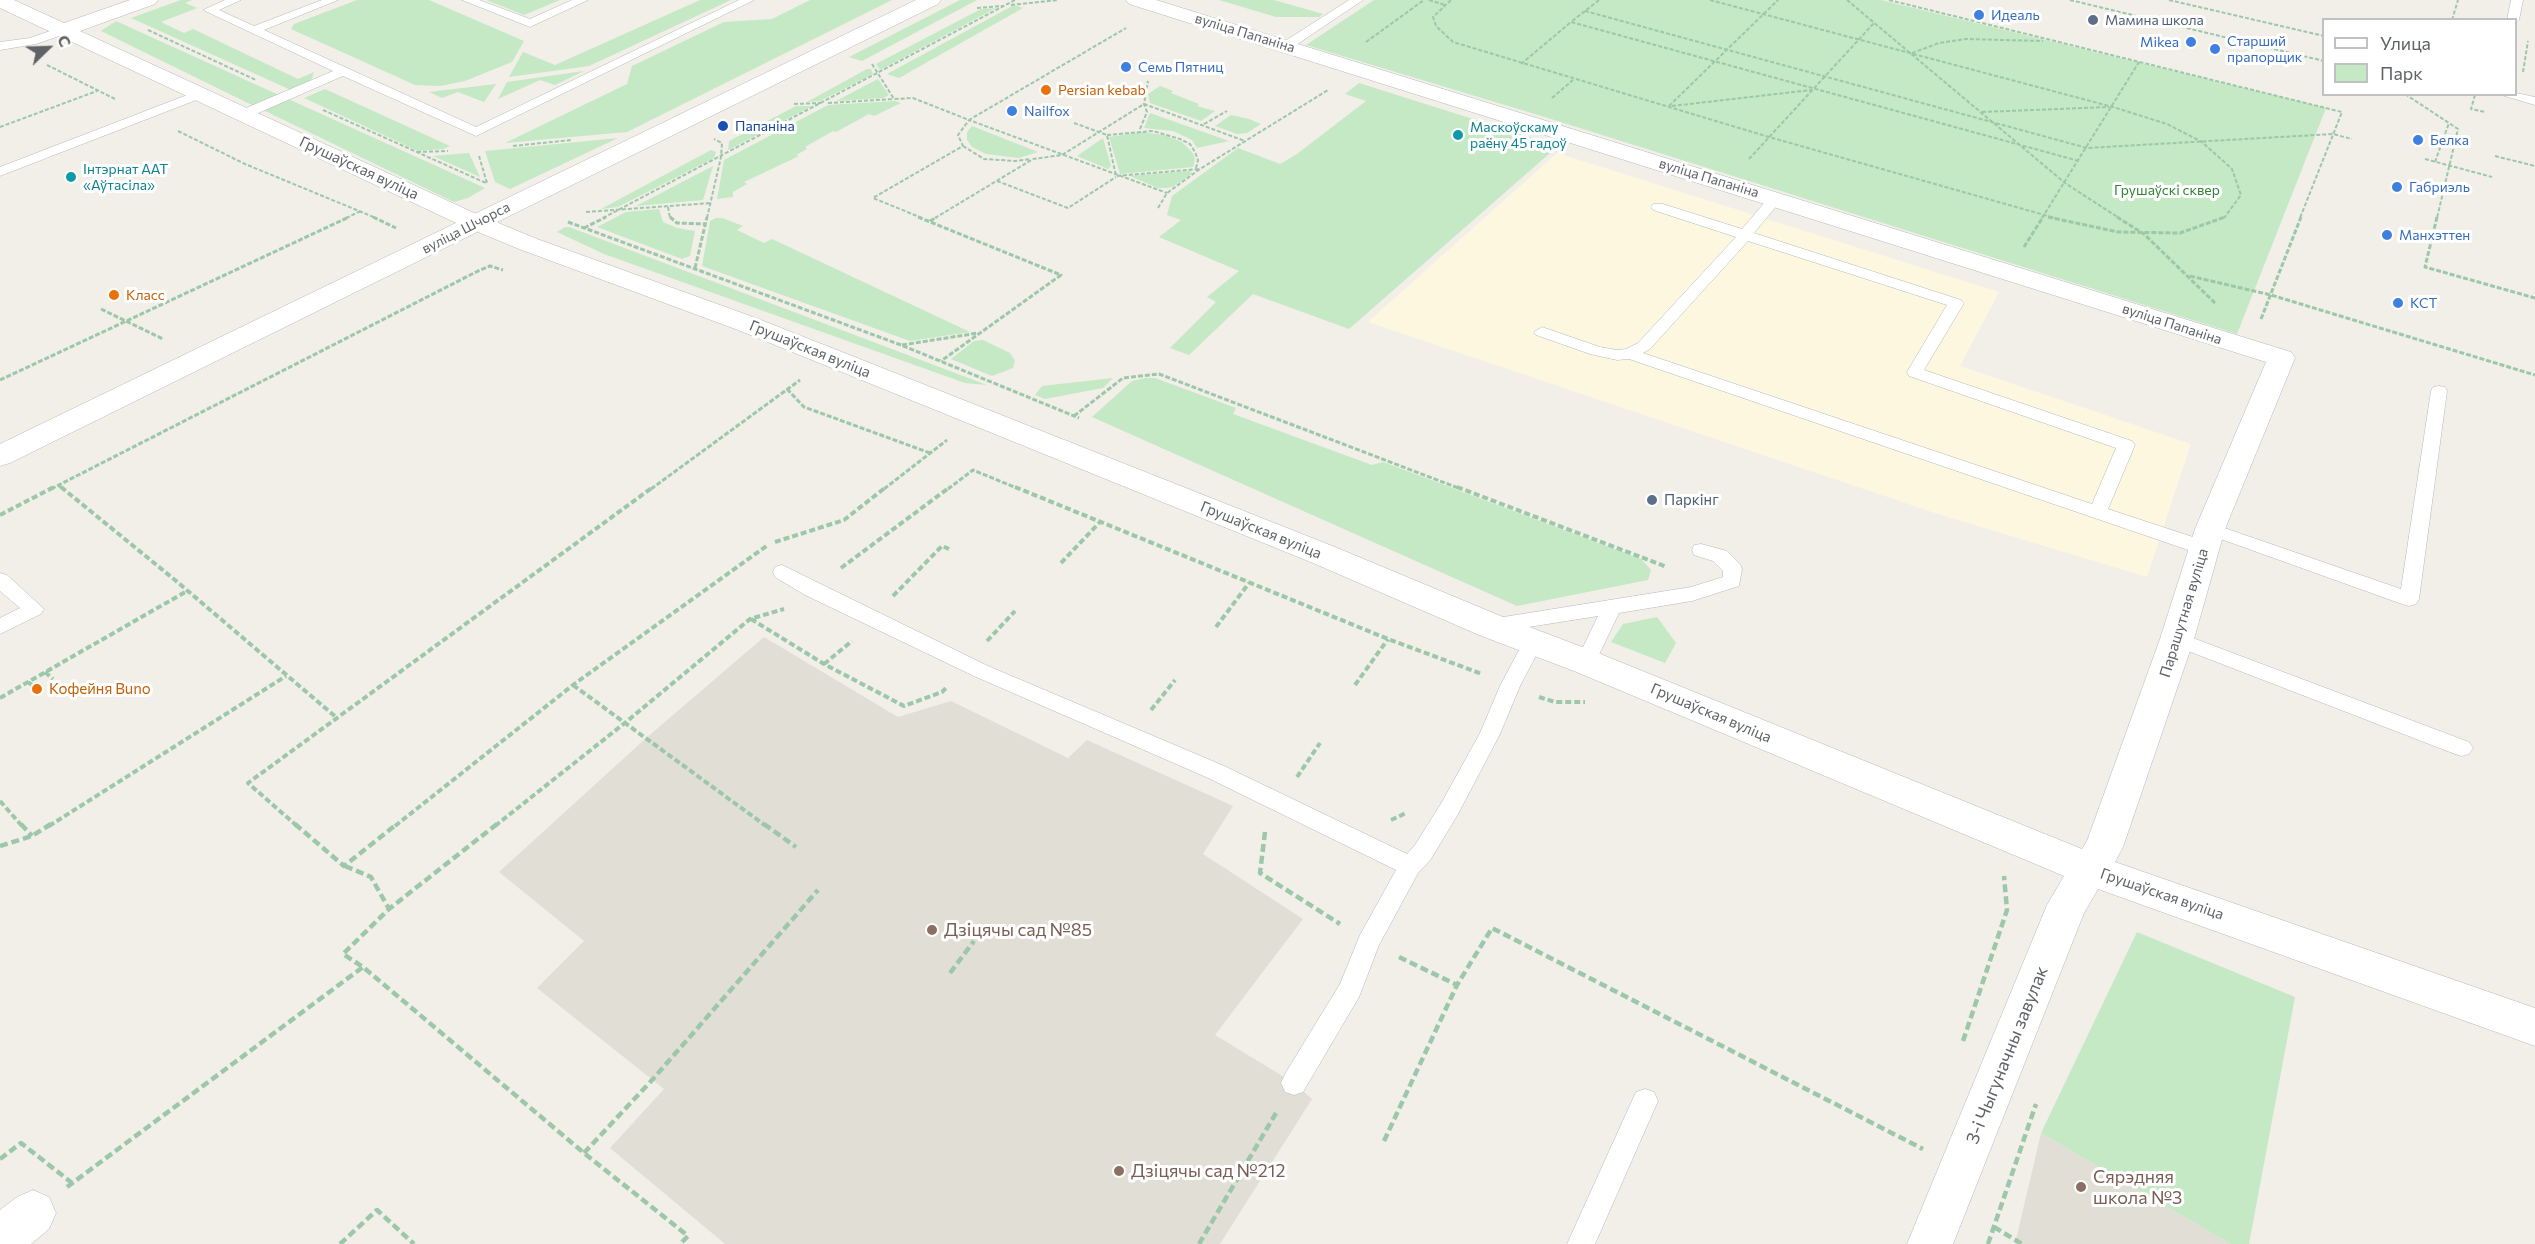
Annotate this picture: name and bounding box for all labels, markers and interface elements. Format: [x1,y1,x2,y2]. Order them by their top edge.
place label: Идеаль [1991,7,2040,23]
marker: Идеаль [1972,8,1986,22]
street label: вуліца Папаніна [1193,10,1297,56]
place label: Мамина школа [2105,12,2204,28]
marker: Мамина школа [2086,13,2100,27]
north arrow [18,18,78,78]
legend [2322,18,2517,96]
text: С [54,32,76,50]
text: Улица [2380,32,2431,54]
place label: Старший прапорщик [2227,33,2302,66]
place label: Mikea [2140,34,2179,50]
marker: Mikea [2184,35,2198,49]
marker: Старший прапорщик [2208,42,2222,56]
place label: Семь Пятниц [1138,59,1223,75]
marker: Семь Пятниц [1119,60,1133,74]
text: Парк [2380,62,2423,84]
place label: Persian kebab [1058,82,1146,98]
marker: Persian kebab [1039,83,1053,97]
place label: Nailfox [1024,103,1070,119]
marker: Nailfox [1005,104,1019,118]
place label: Папаніна [735,118,795,134]
marker: Папаніна [716,119,730,133]
place label: Маскоўскаму раёну 45 гадоў [1470,119,1567,152]
marker: Маскоўскаму раёну 45 гадоў [1451,128,1465,142]
place label: Белка [2430,132,2469,148]
street label: Грушаўская вуліца [297,133,421,203]
marker: Белка [2411,133,2425,147]
street label: вуліца Папаніна [1657,155,1761,201]
place label: Інтэрнат ААТ «Аўтасіла» [83,161,168,194]
marker: Інтэрнат ААТ «Аўтасіла» [64,170,78,184]
place label: Габриэль [2409,179,2470,195]
marker: Габриэль [2390,180,2404,194]
park label: Грушаўскі сквер [2114,182,2220,198]
street label: вуліца Шчорса [419,199,513,257]
place label: Манхэттен [2399,227,2470,243]
marker: Манхэттен [2380,228,2394,242]
place label: Класс [126,287,165,303]
marker: Класс [107,288,121,302]
place label: КСТ [2410,295,2437,311]
marker: КСТ [2391,296,2405,310]
street label: вуліца Папаніна [2120,300,2224,348]
street label: Грушаўская вуліца [747,316,873,382]
place label: Паркінг [1664,491,1719,509]
marker: Паркінг [1645,493,1659,507]
street label: Грушаўская вуліца [1198,497,1324,563]
street label: Парашутная вуліца [2156,546,2212,680]
street label: Грушаўская вуліца [1648,679,1774,747]
place label: Кофейня Buno [49,680,151,698]
marker: Кофейня Buno [30,682,44,696]
street label: Грушаўская вуліца [2098,864,2226,924]
place label: Дзіцячы сад №85 [944,919,1092,941]
marker: Дзіцячы сад №85 [925,923,939,937]
street label: 3-і Чыгуначны завулак [1961,963,2053,1147]
place label: Дзіцячы сад №212 [1131,1160,1285,1182]
marker: Дзіцячы сад №212 [1112,1164,1126,1178]
place label: Сярэдняя школа №3 [2093,1166,2182,1208]
marker: Сярэдняя школа №3 [2074,1180,2088,1194]

